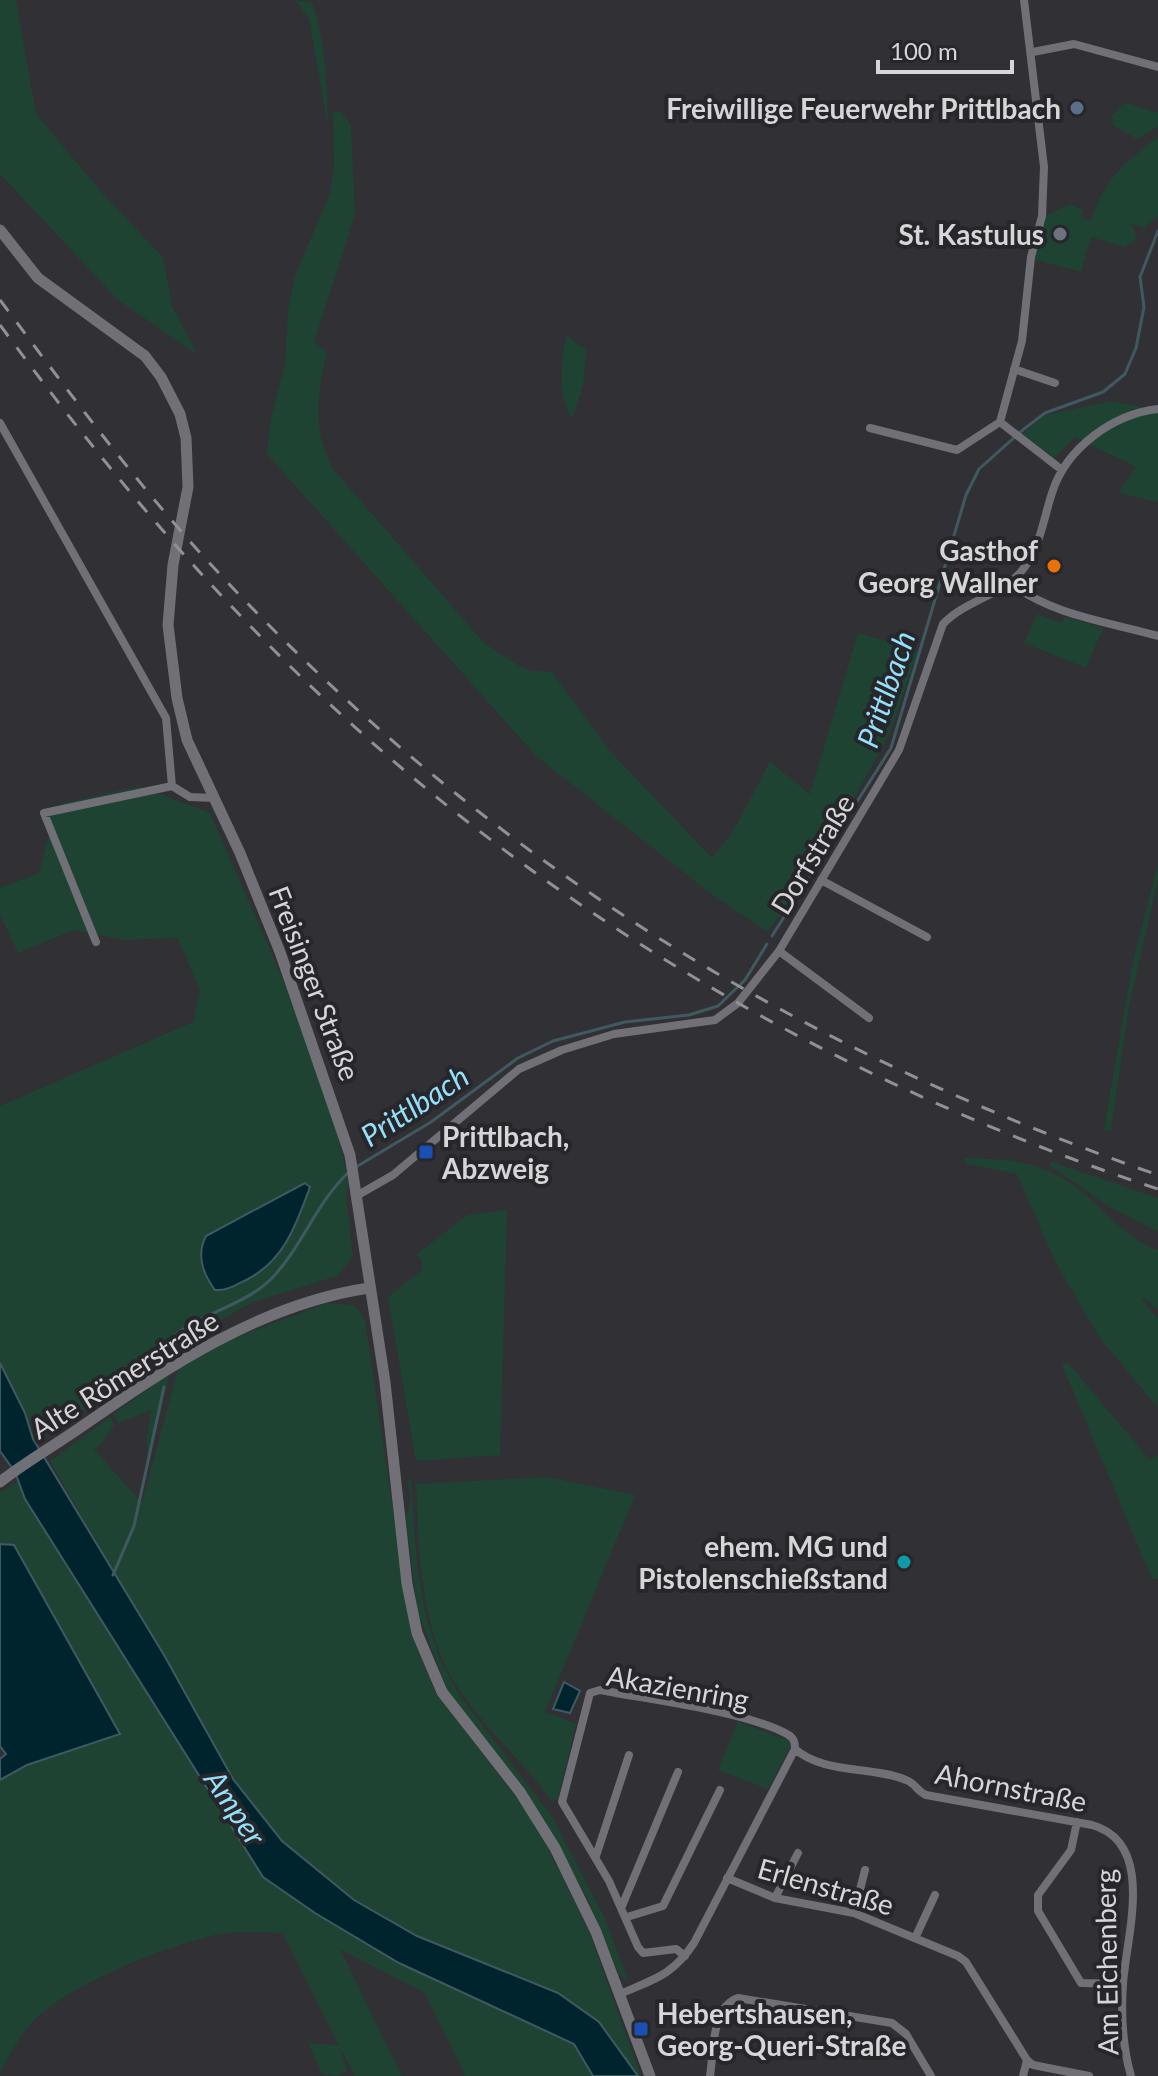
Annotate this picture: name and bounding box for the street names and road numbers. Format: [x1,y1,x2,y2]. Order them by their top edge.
street label: Dorfstraße [763,788,861,920]
street label: Freisinger Straße [262,881,368,1085]
street label: Alte Römerstraße [24,1303,224,1445]
street label: Akazienring [604,1658,752,1716]
street label: Ahornstraße [933,1756,1089,1818]
street label: Erlenstraße [754,1850,898,1922]
street label: Am Eichenberg [1087,1869,1125,2055]

